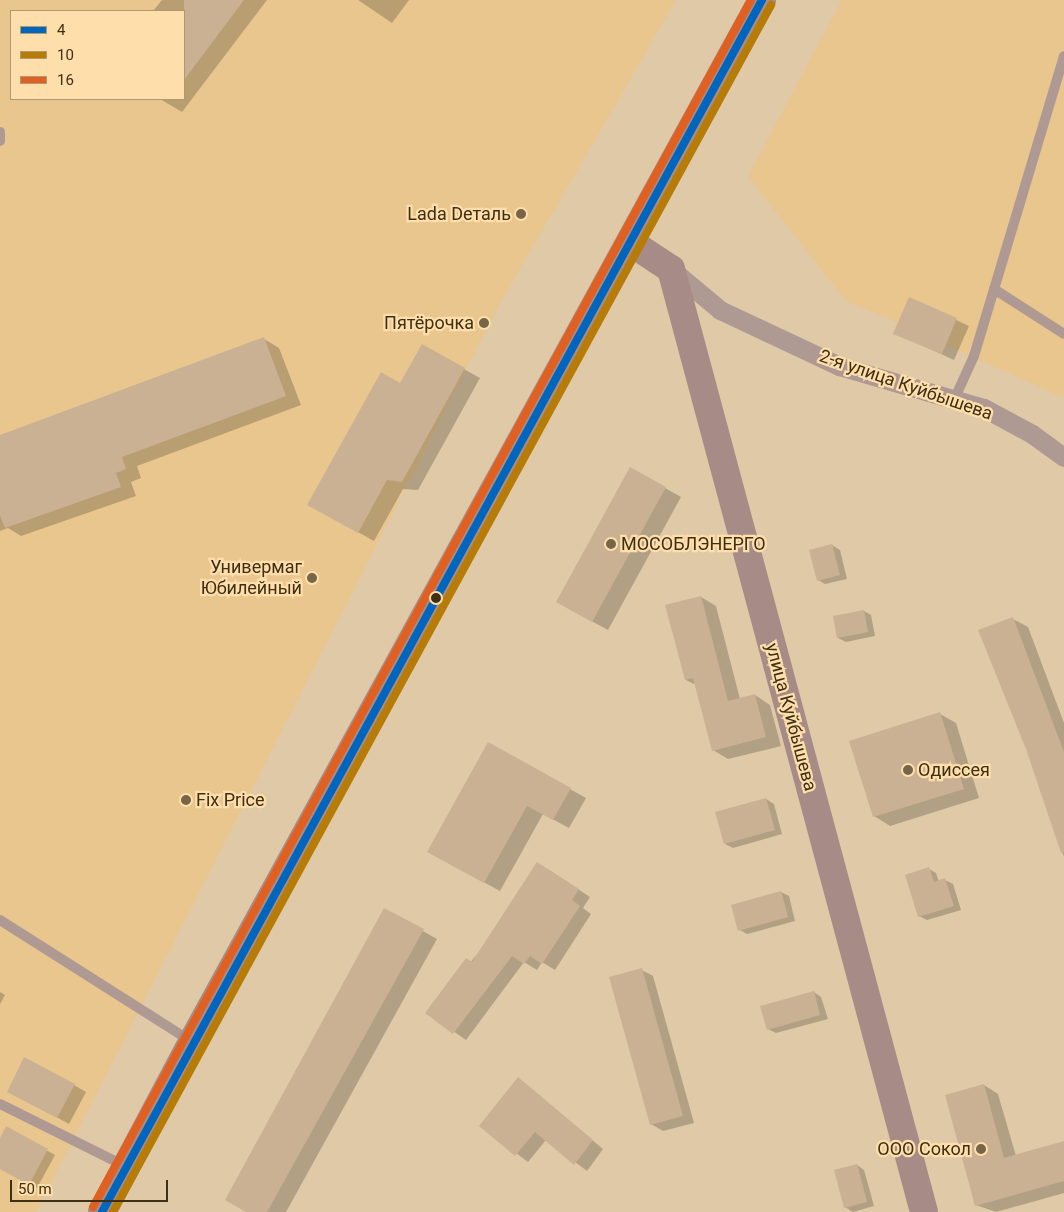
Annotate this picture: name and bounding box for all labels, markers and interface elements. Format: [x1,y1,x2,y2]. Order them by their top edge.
legend [10,10,185,100]
text: 4 [57,21,65,39]
text: 10 [57,46,74,64]
text: 16 [57,71,74,89]
place label: Lada Dеталь [407,203,511,225]
marker: Lada Dеталь [515,208,527,220]
place label: Пятёрочка [384,312,474,334]
marker: Пятёрочка [478,317,490,329]
street label: 2-я улица Куйбышева [817,345,995,425]
place label: МОСОБЛЭНЕРГО [621,533,766,555]
marker: МОСОБЛЭНЕРГО [605,538,617,550]
place label: Универмаг Юбилейный [201,557,302,600]
marker: Универмаг Юбилейный [306,572,318,584]
unlabelled marker [431,593,441,603]
street label: улица Куйбышева [761,641,821,793]
place label: Одиссея [918,759,990,781]
marker: Одиссея [902,764,914,776]
place label: Fix Price [196,789,265,811]
marker: Fix Price [180,794,192,806]
place label: ООО Сокол [877,1138,971,1160]
marker: ООО Сокол [975,1143,987,1155]
scale bar [12,1170,170,1202]
text: 50 m [18,1180,52,1198]

